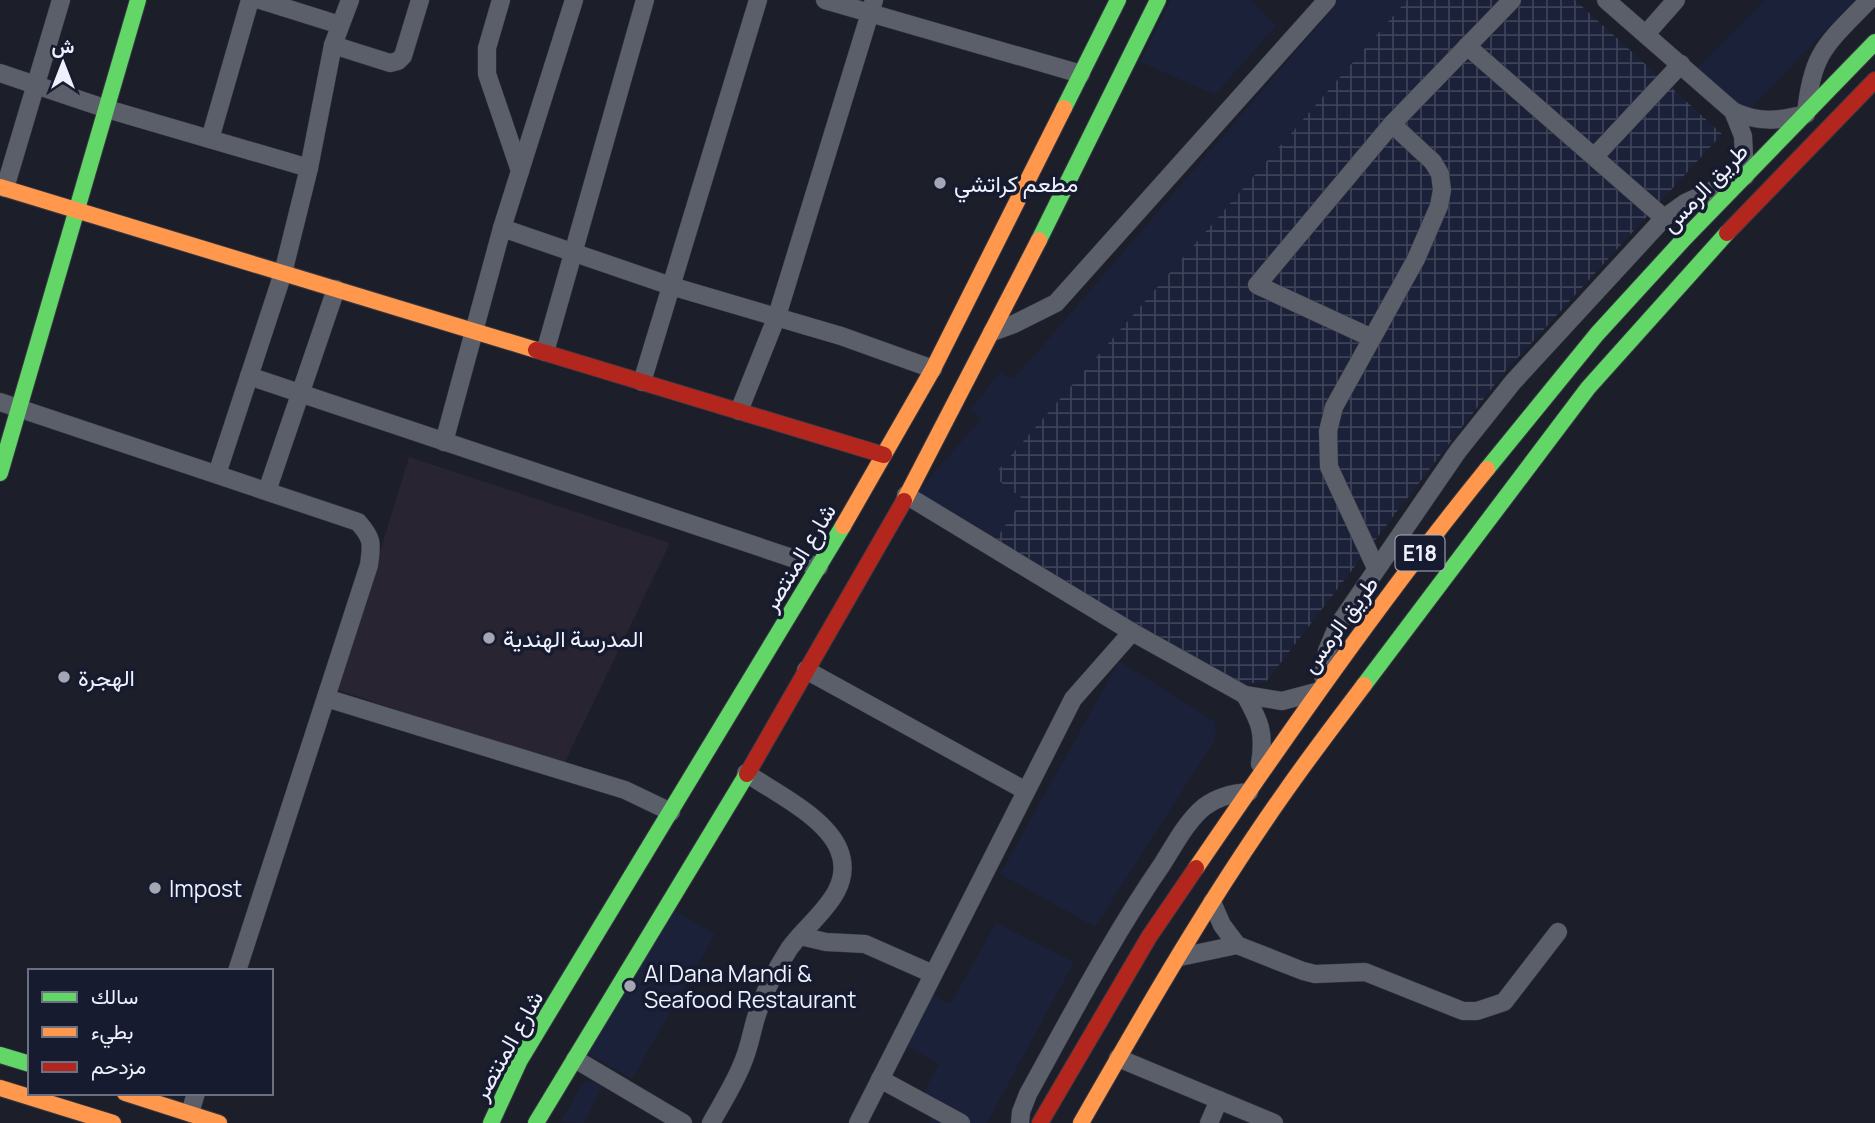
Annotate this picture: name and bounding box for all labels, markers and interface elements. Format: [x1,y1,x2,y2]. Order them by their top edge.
north arrow [28,28,98,98]
text: ش [52,33,75,59]
street label: طريق الرمس [1653,135,1755,239]
place label: مطعم كراتشي [954,167,1078,203]
marker: مطعم كراتشي [932,175,948,191]
street label: شارع المنتصر [753,497,844,618]
road number: E18 [1396,536,1444,570]
street label: طريق الرمس [1293,569,1385,679]
place label: المدرسة الهندية [503,622,644,654]
marker: المدرسة الهندية [481,630,497,646]
place label: الهجرة [78,661,135,693]
marker: الهجرة [56,669,72,685]
place label: Impost [169,872,242,904]
marker: Impost [147,880,163,896]
place label: Al Dana Mandi & Seafood Restaurant [644,957,856,1015]
legend [28,969,273,1095]
marker: Al Dana Mandi & Seafood Restaurant [622,978,638,994]
text: سالك [91,982,138,1010]
street label: شارع المنتصر [463,984,551,1107]
text: بطيء [91,1017,134,1049]
text: مزدحم [91,1052,146,1081]

